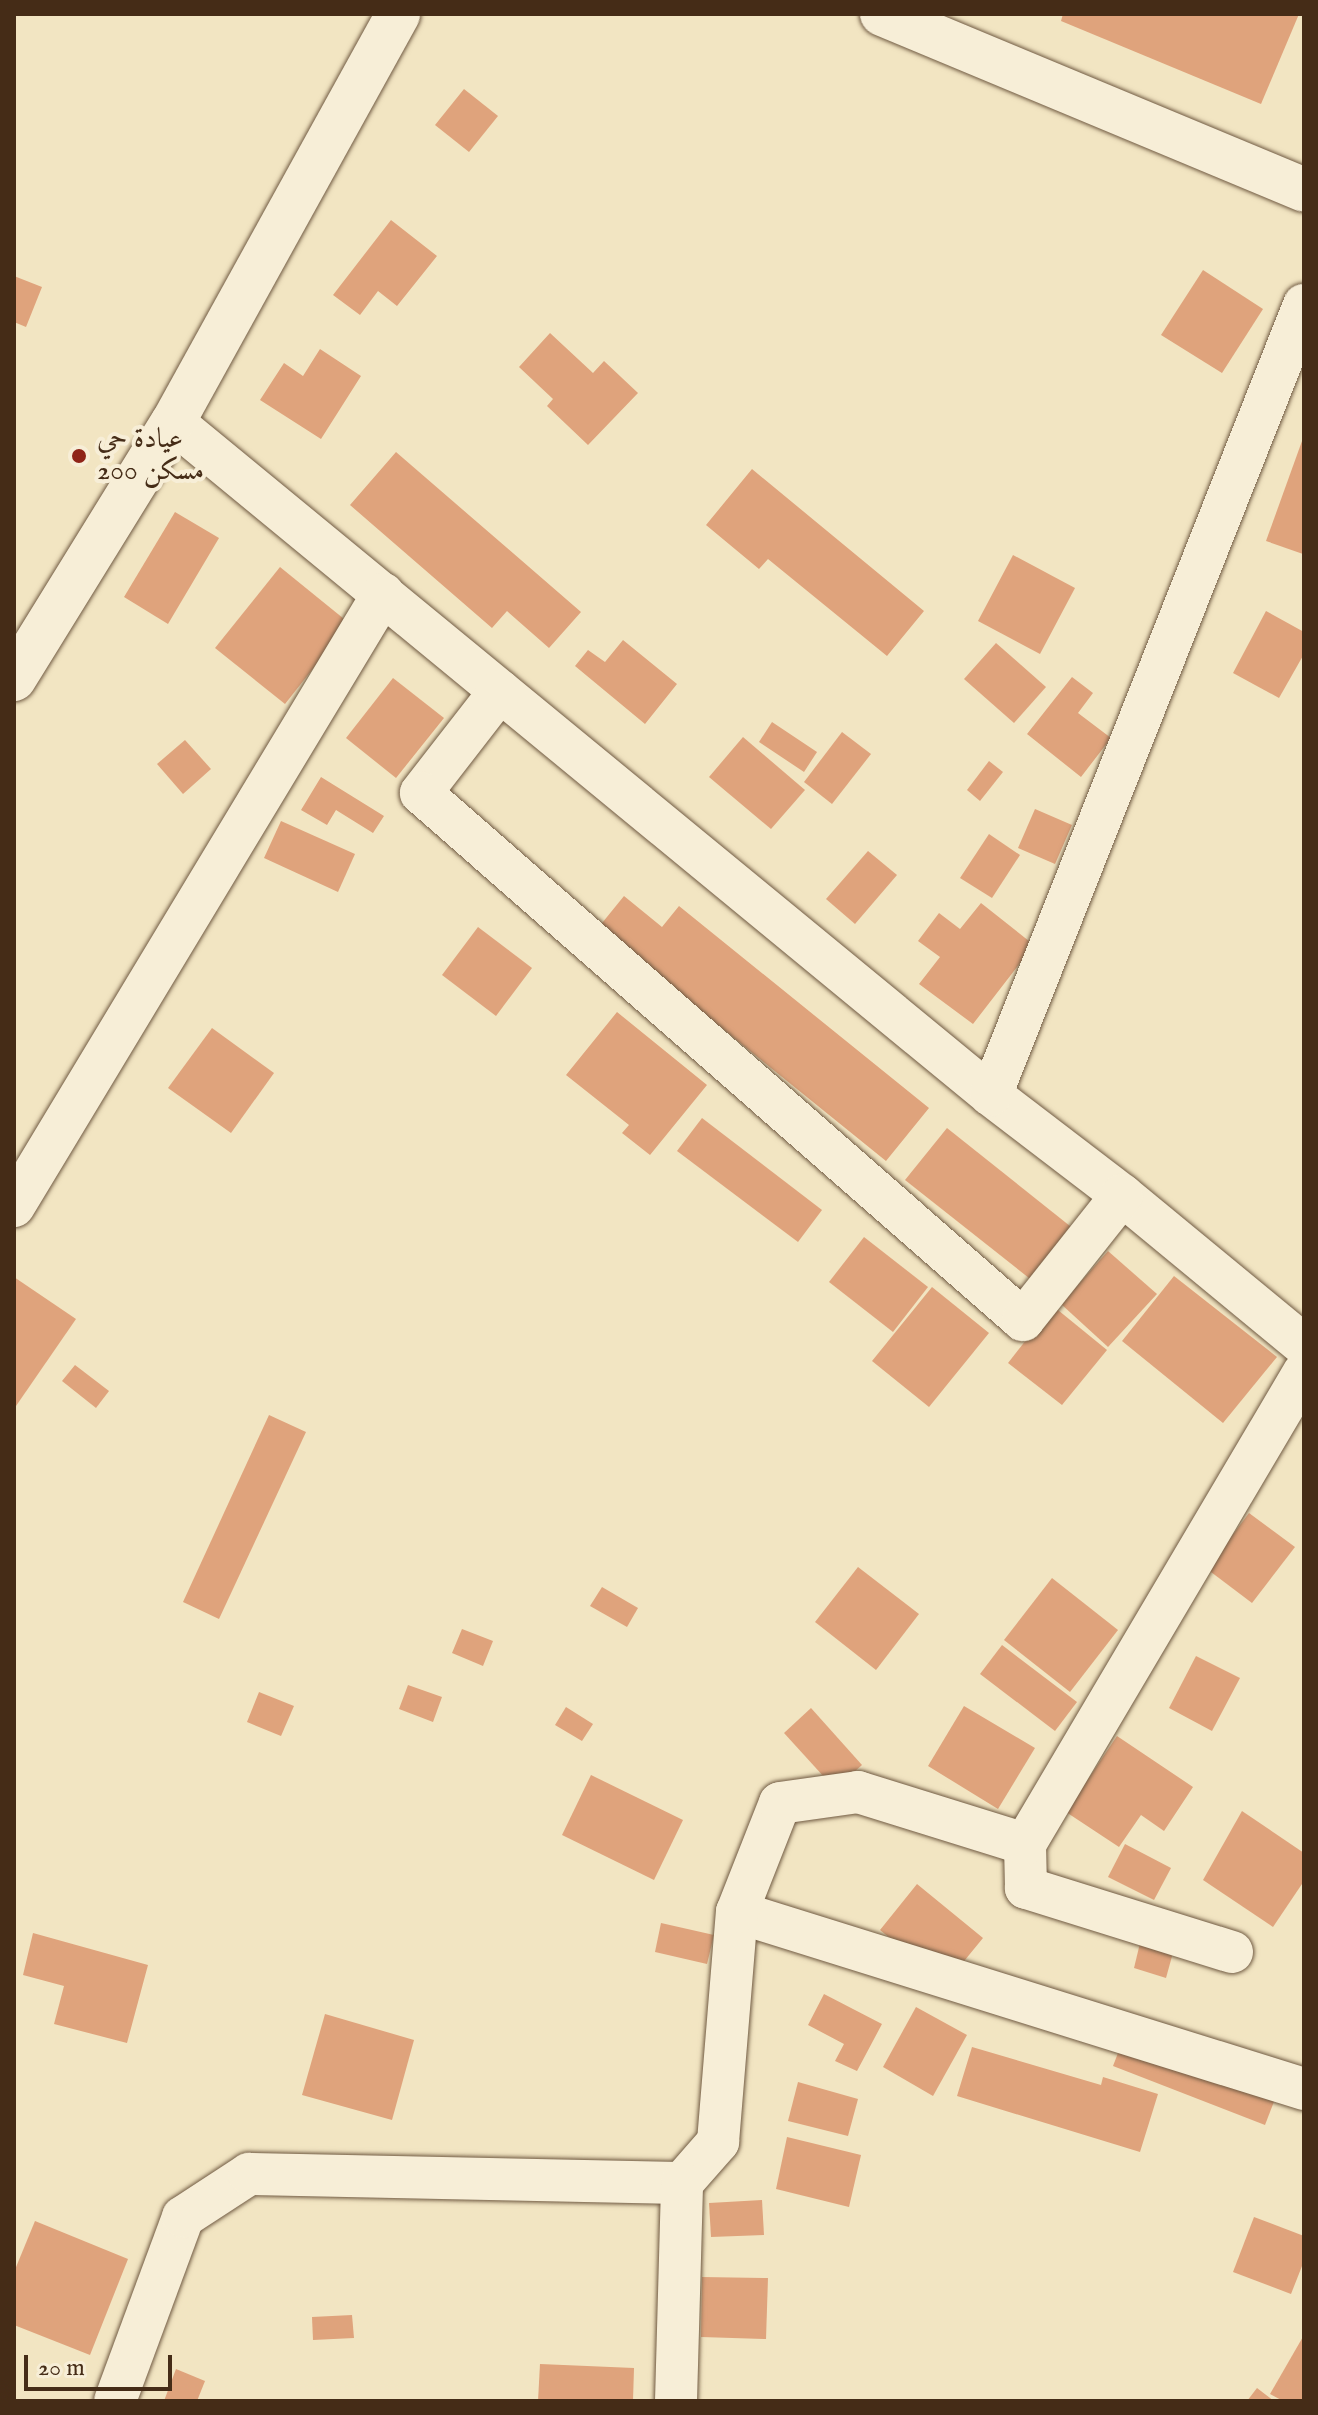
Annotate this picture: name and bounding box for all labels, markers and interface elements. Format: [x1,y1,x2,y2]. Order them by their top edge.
place label: عيادة حي 200 مسكن [97,423,204,489]
marker: عيادة حي 200 مسكن [68,445,90,467]
scale bar [28,2339,176,2389]
text: 20 m [38,2353,85,2384]

